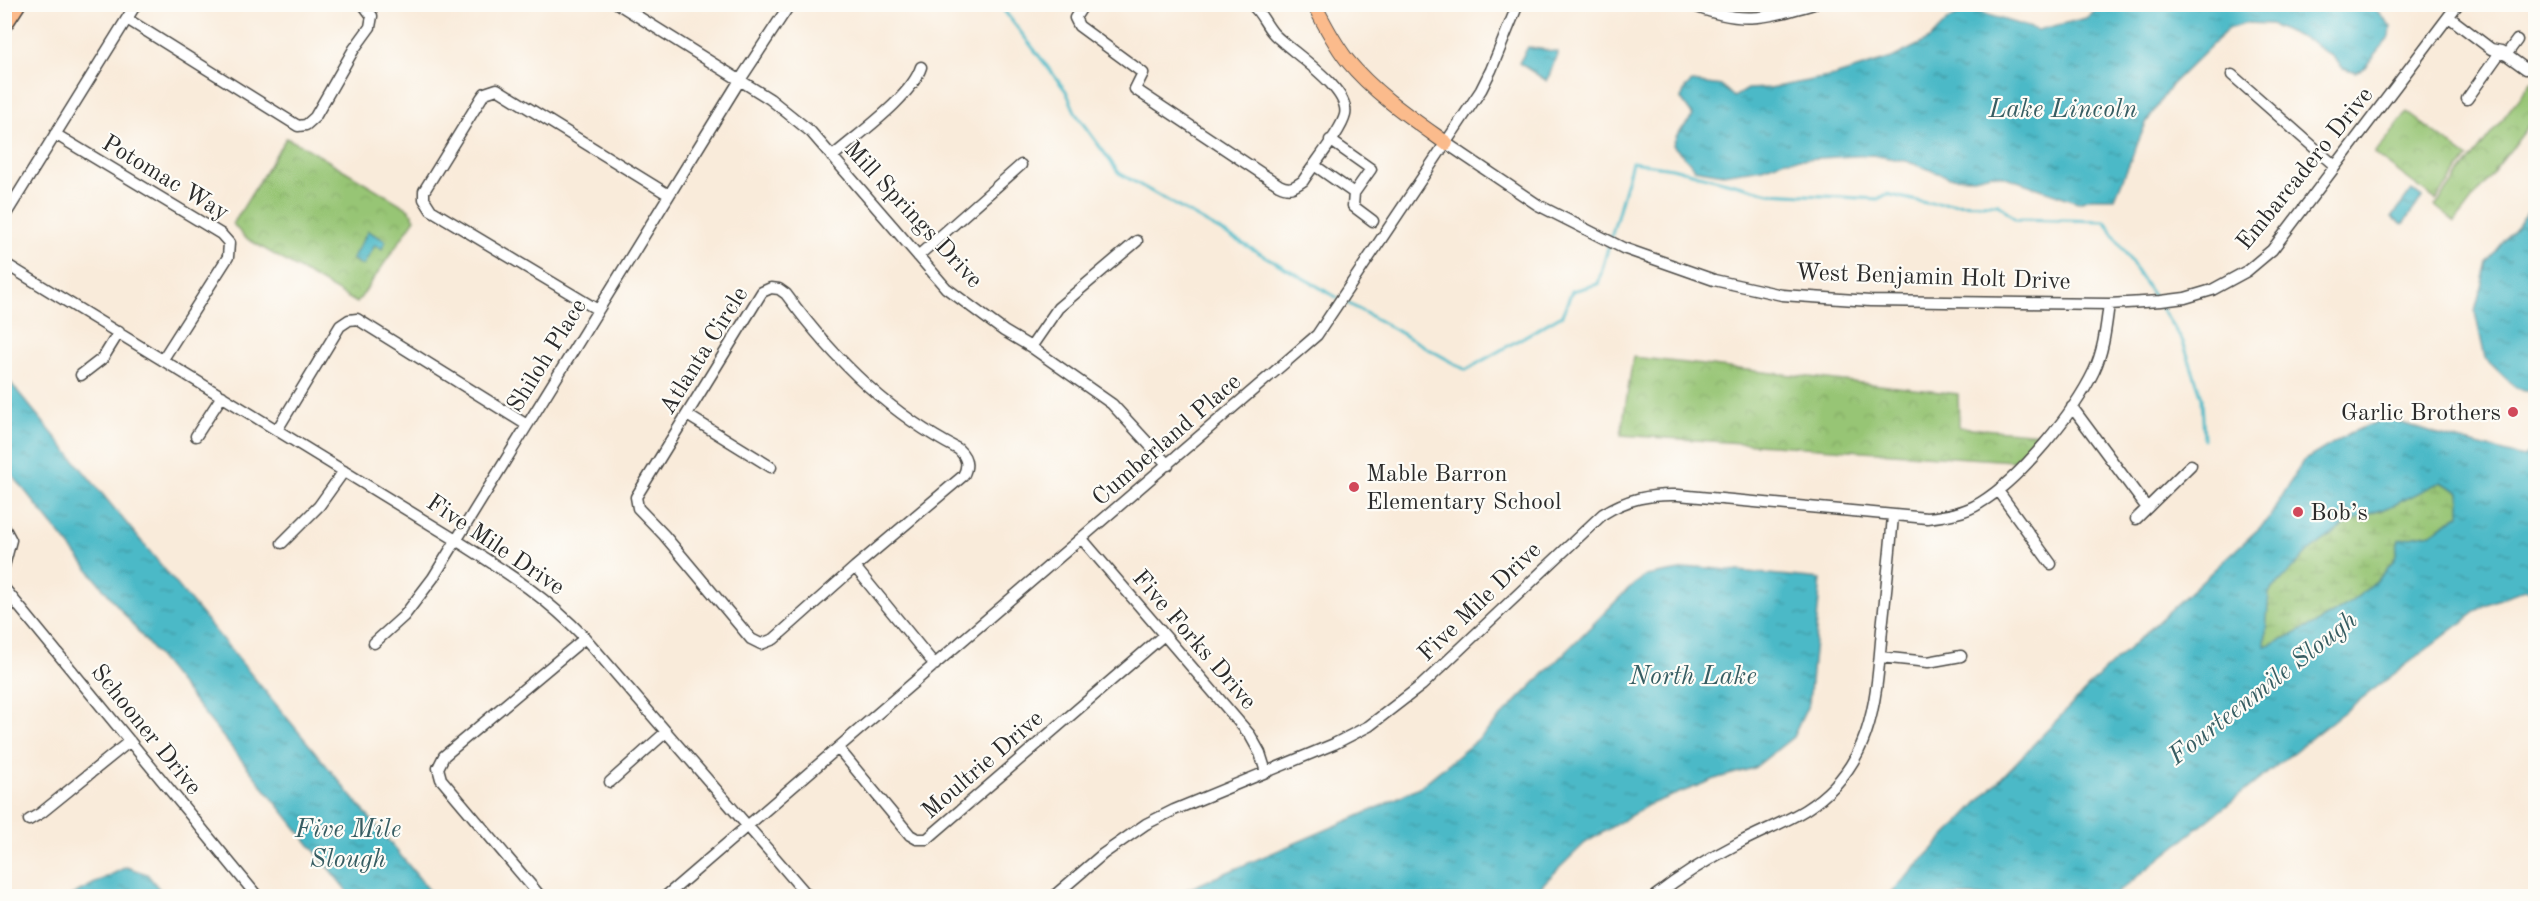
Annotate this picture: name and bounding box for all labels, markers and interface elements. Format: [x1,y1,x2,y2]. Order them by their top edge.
street label: Embarcadero Drive [2233,83,2378,255]
water label: Lake Lincoln [1988,97,2138,123]
street label: Potomac Way [97,132,233,226]
street label: Mill Springs Drive [839,137,986,293]
street label: West Benjamin Holt Drive [1795,261,2071,295]
street label: Atlanta Circle [656,283,753,419]
street label: Shiloh Place [503,295,592,417]
street label: Cumberland Place [1089,370,1246,511]
place label: Garlic Brothers [2341,402,2501,426]
marker: Garlic Brothers [2506,405,2520,419]
place label: Mable Barron Elementary School [1366,463,1561,515]
marker: Mable Barron Elementary School [1347,480,1361,494]
street label: Five Mile Drive [422,491,568,600]
place label: Bob’s [2310,502,2368,526]
marker: Bob’s [2291,505,2305,519]
street label: Five Mile Drive [1414,538,1546,667]
street label: Five Forks Drive [1127,566,1260,714]
water label: Fourteenmile Slough [2163,607,2363,771]
street label: Schooner Drive [86,660,205,800]
water label: North Lake [1628,664,1757,690]
street label: Moultrie Drive [918,707,1048,824]
water label: Five Mile Slough [294,817,401,873]

